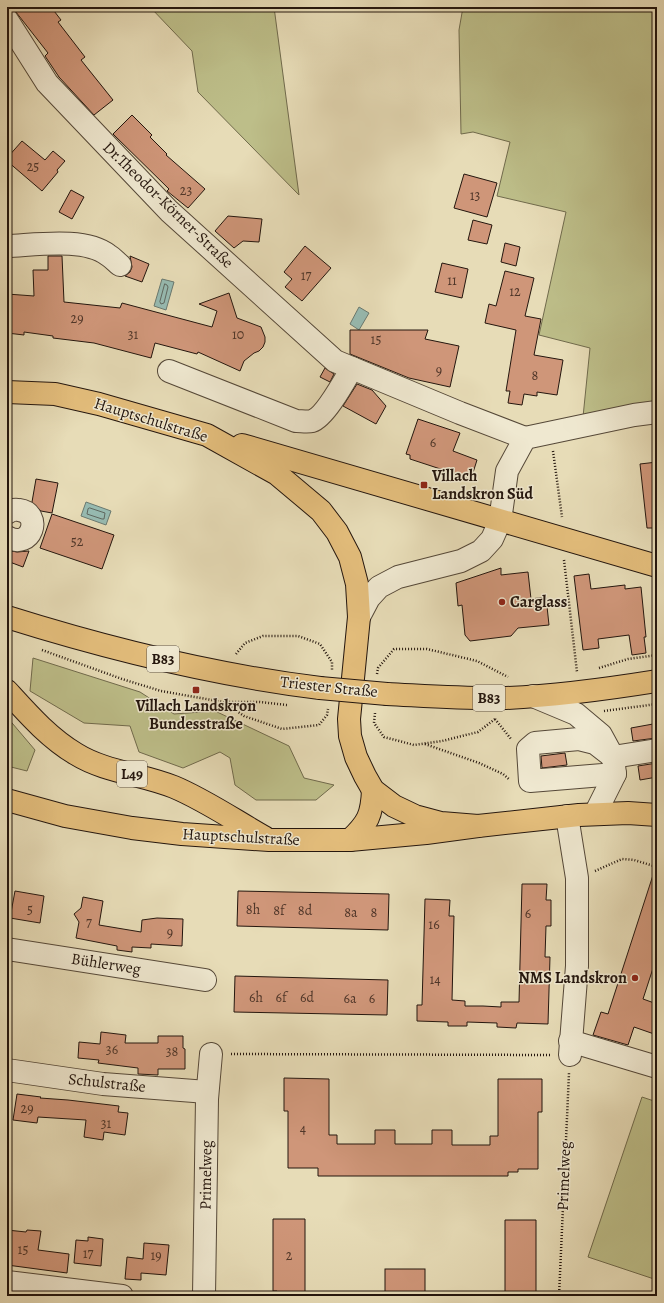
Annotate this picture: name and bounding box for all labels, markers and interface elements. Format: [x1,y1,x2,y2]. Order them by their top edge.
street label: Dr.Theodor-Körner-Straße [98,137,238,273]
house number: 25 [27,157,39,176]
house number: 23 [180,181,192,200]
house number: 13 [470,186,480,205]
house number: 17 [301,266,311,285]
house number: 11 [447,271,457,290]
house number: 12 [509,282,521,301]
house number: 29 [70,309,84,328]
house number: 31 [128,325,139,344]
house number: 10 [232,325,244,344]
house number: 15 [371,330,381,349]
house number: 9 [436,361,442,380]
house number: 8 [532,366,539,385]
street label: Hauptschulstraße [92,392,210,448]
house number: 6 [430,433,436,452]
place label: Villach Landskron Süd [431,465,533,505]
marker: Villach Landskron Süd [419,480,429,490]
house number: 52 [71,532,84,551]
place label: Carglass [510,591,567,613]
marker: Carglass [497,597,507,607]
road number: B83 [147,646,179,672]
street label: Triester Straße [279,671,379,703]
marker: Villach Landskron Bundesstraße [191,685,201,695]
road number: B83 [473,685,505,711]
place label: Villach Landskron Bundesstraße [135,695,256,735]
road number: L49 [117,761,147,787]
street label: Hauptschulstraße [182,823,300,851]
house number: 5 [27,900,33,919]
house number: 8h [246,900,261,919]
house number: 8f [273,901,287,920]
house number: 8d [298,901,313,920]
house number: 8a [344,903,358,922]
house number: 8 [371,903,378,922]
house number: 6 [525,904,531,923]
house number: 7 [86,913,92,932]
house number: 16 [428,915,440,934]
house number: 9 [167,923,173,942]
street label: Bühlerweg [70,948,142,980]
place label: NMS Landskron [518,967,627,989]
house number: 14 [429,970,441,989]
marker: NMS Landskron [630,973,640,983]
house number: 6h [249,988,263,1007]
house number: 6f [275,988,289,1007]
house number: 6d [300,988,314,1007]
house number: 6a [344,989,357,1008]
house number: 6 [369,989,375,1008]
house number: 36 [106,1040,118,1059]
house number: 38 [166,1042,179,1061]
street label: Schulstraße [67,1068,147,1098]
house number: 29 [20,1099,34,1118]
house number: 31 [101,1114,112,1133]
house number: 4 [300,1119,306,1138]
street label: Primelweg [194,1140,218,1210]
street label: Primelweg [552,1141,576,1211]
house number: 15 [18,1240,28,1259]
house number: 17 [83,1244,93,1263]
house number: 19 [150,1246,162,1265]
house number: 2 [286,1246,293,1265]

